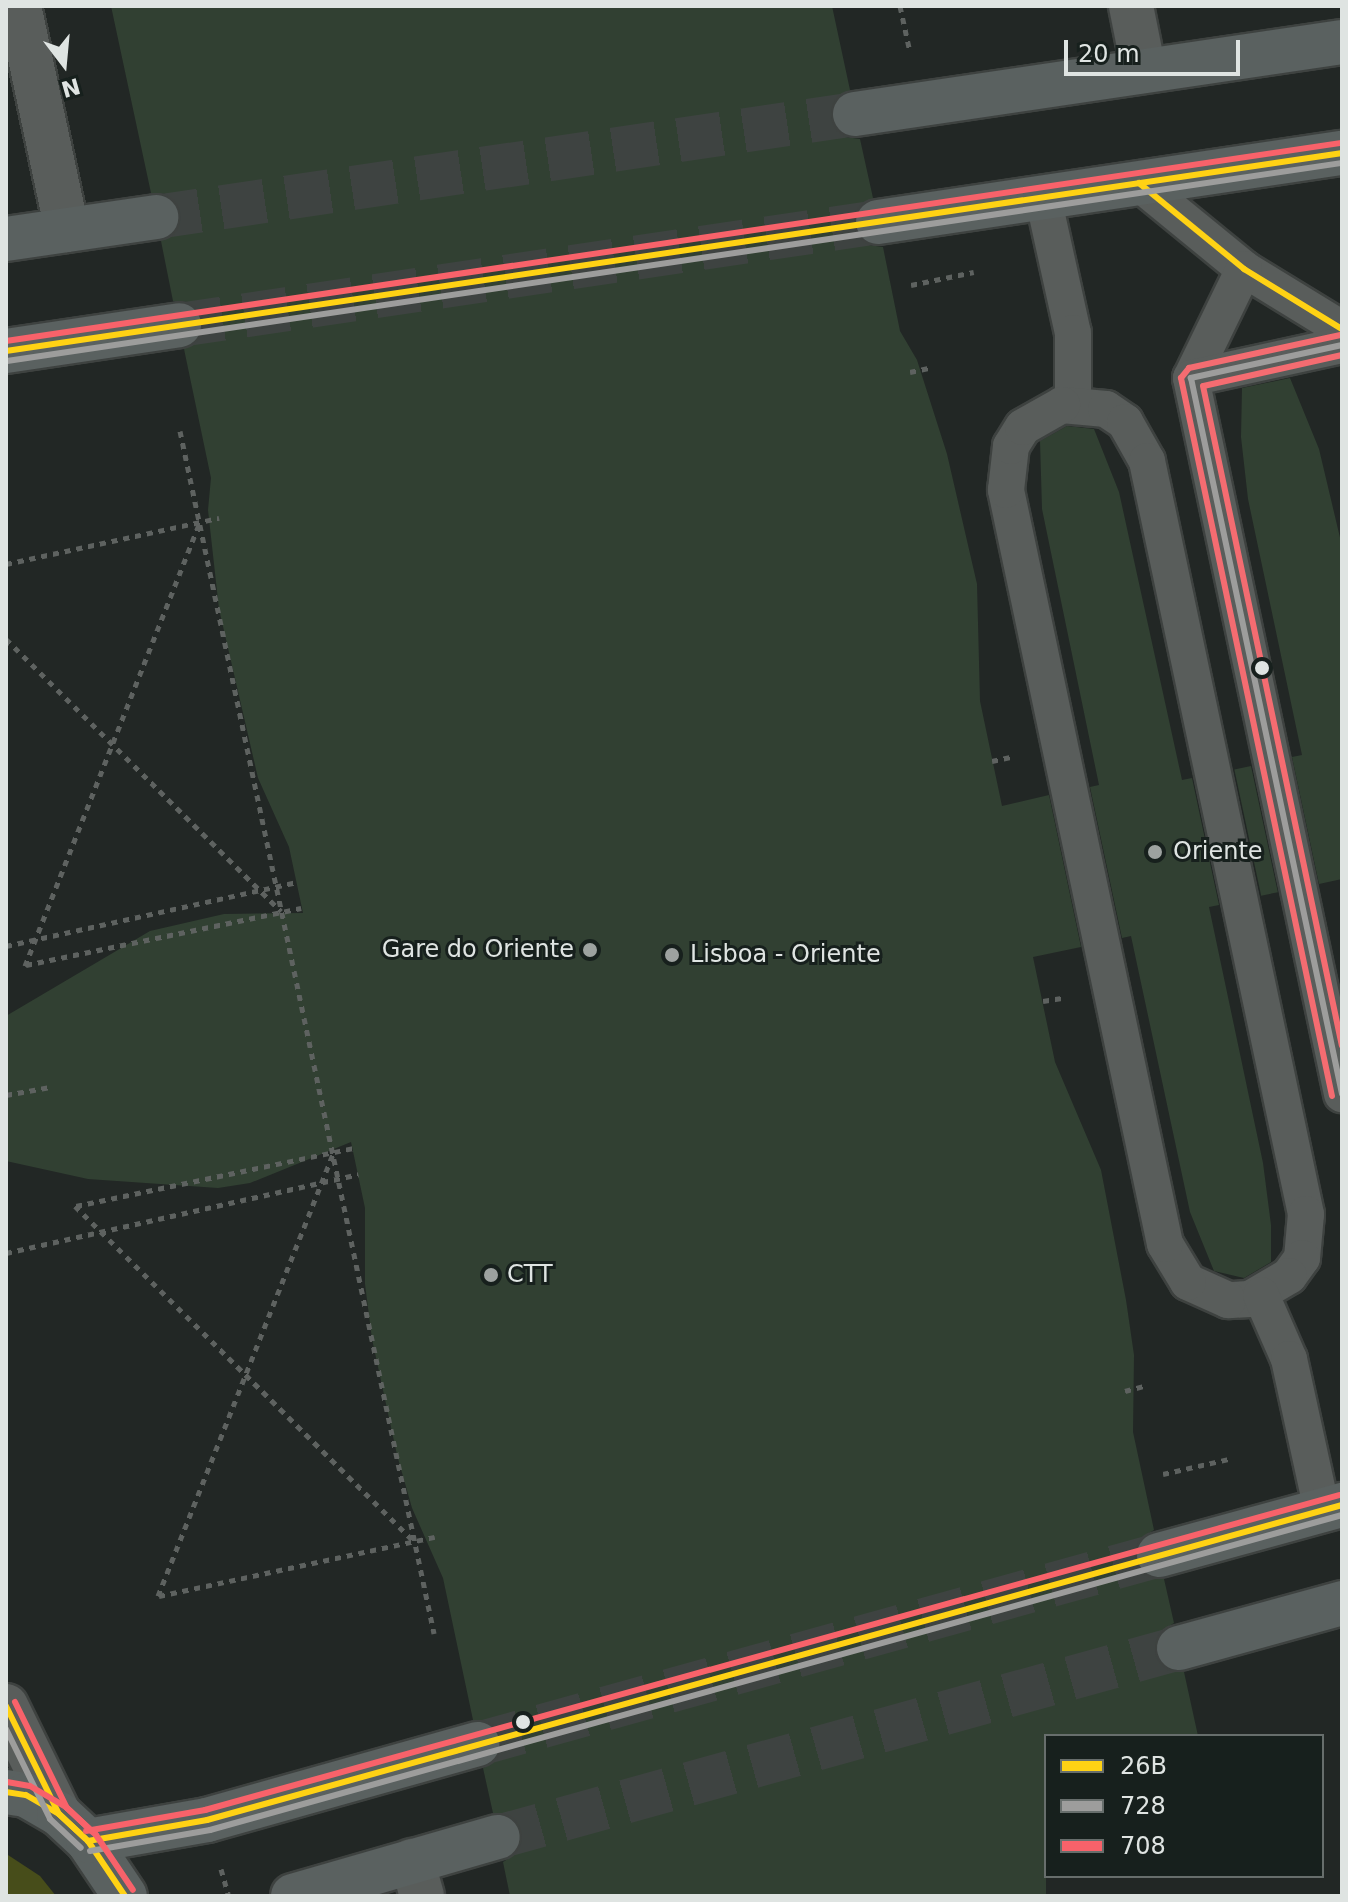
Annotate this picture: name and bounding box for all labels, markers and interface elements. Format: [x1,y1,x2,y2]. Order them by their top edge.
north arrow [24,24,104,104]
scale bar [1068,24,1244,74]
text: 20 m [1078,40,1140,68]
text: N [58,73,83,102]
unlabelled marker [1254,660,1270,676]
place label: Oriente [1173,838,1263,866]
marker: Oriente [1144,841,1166,863]
place label: Gare do Oriente [382,936,574,964]
marker: Gare do Oriente [581,941,599,959]
place label: Lisboa - Oriente [690,941,881,969]
marker: Lisboa - Oriente [661,944,683,966]
place label: CTT [507,1261,553,1289]
marker: CTT [482,1266,500,1284]
unlabelled marker [515,1714,531,1730]
legend [1044,1734,1324,1878]
text: 26B [1120,1752,1167,1780]
text: 728 [1120,1792,1166,1820]
text: 708 [1120,1832,1166,1860]

